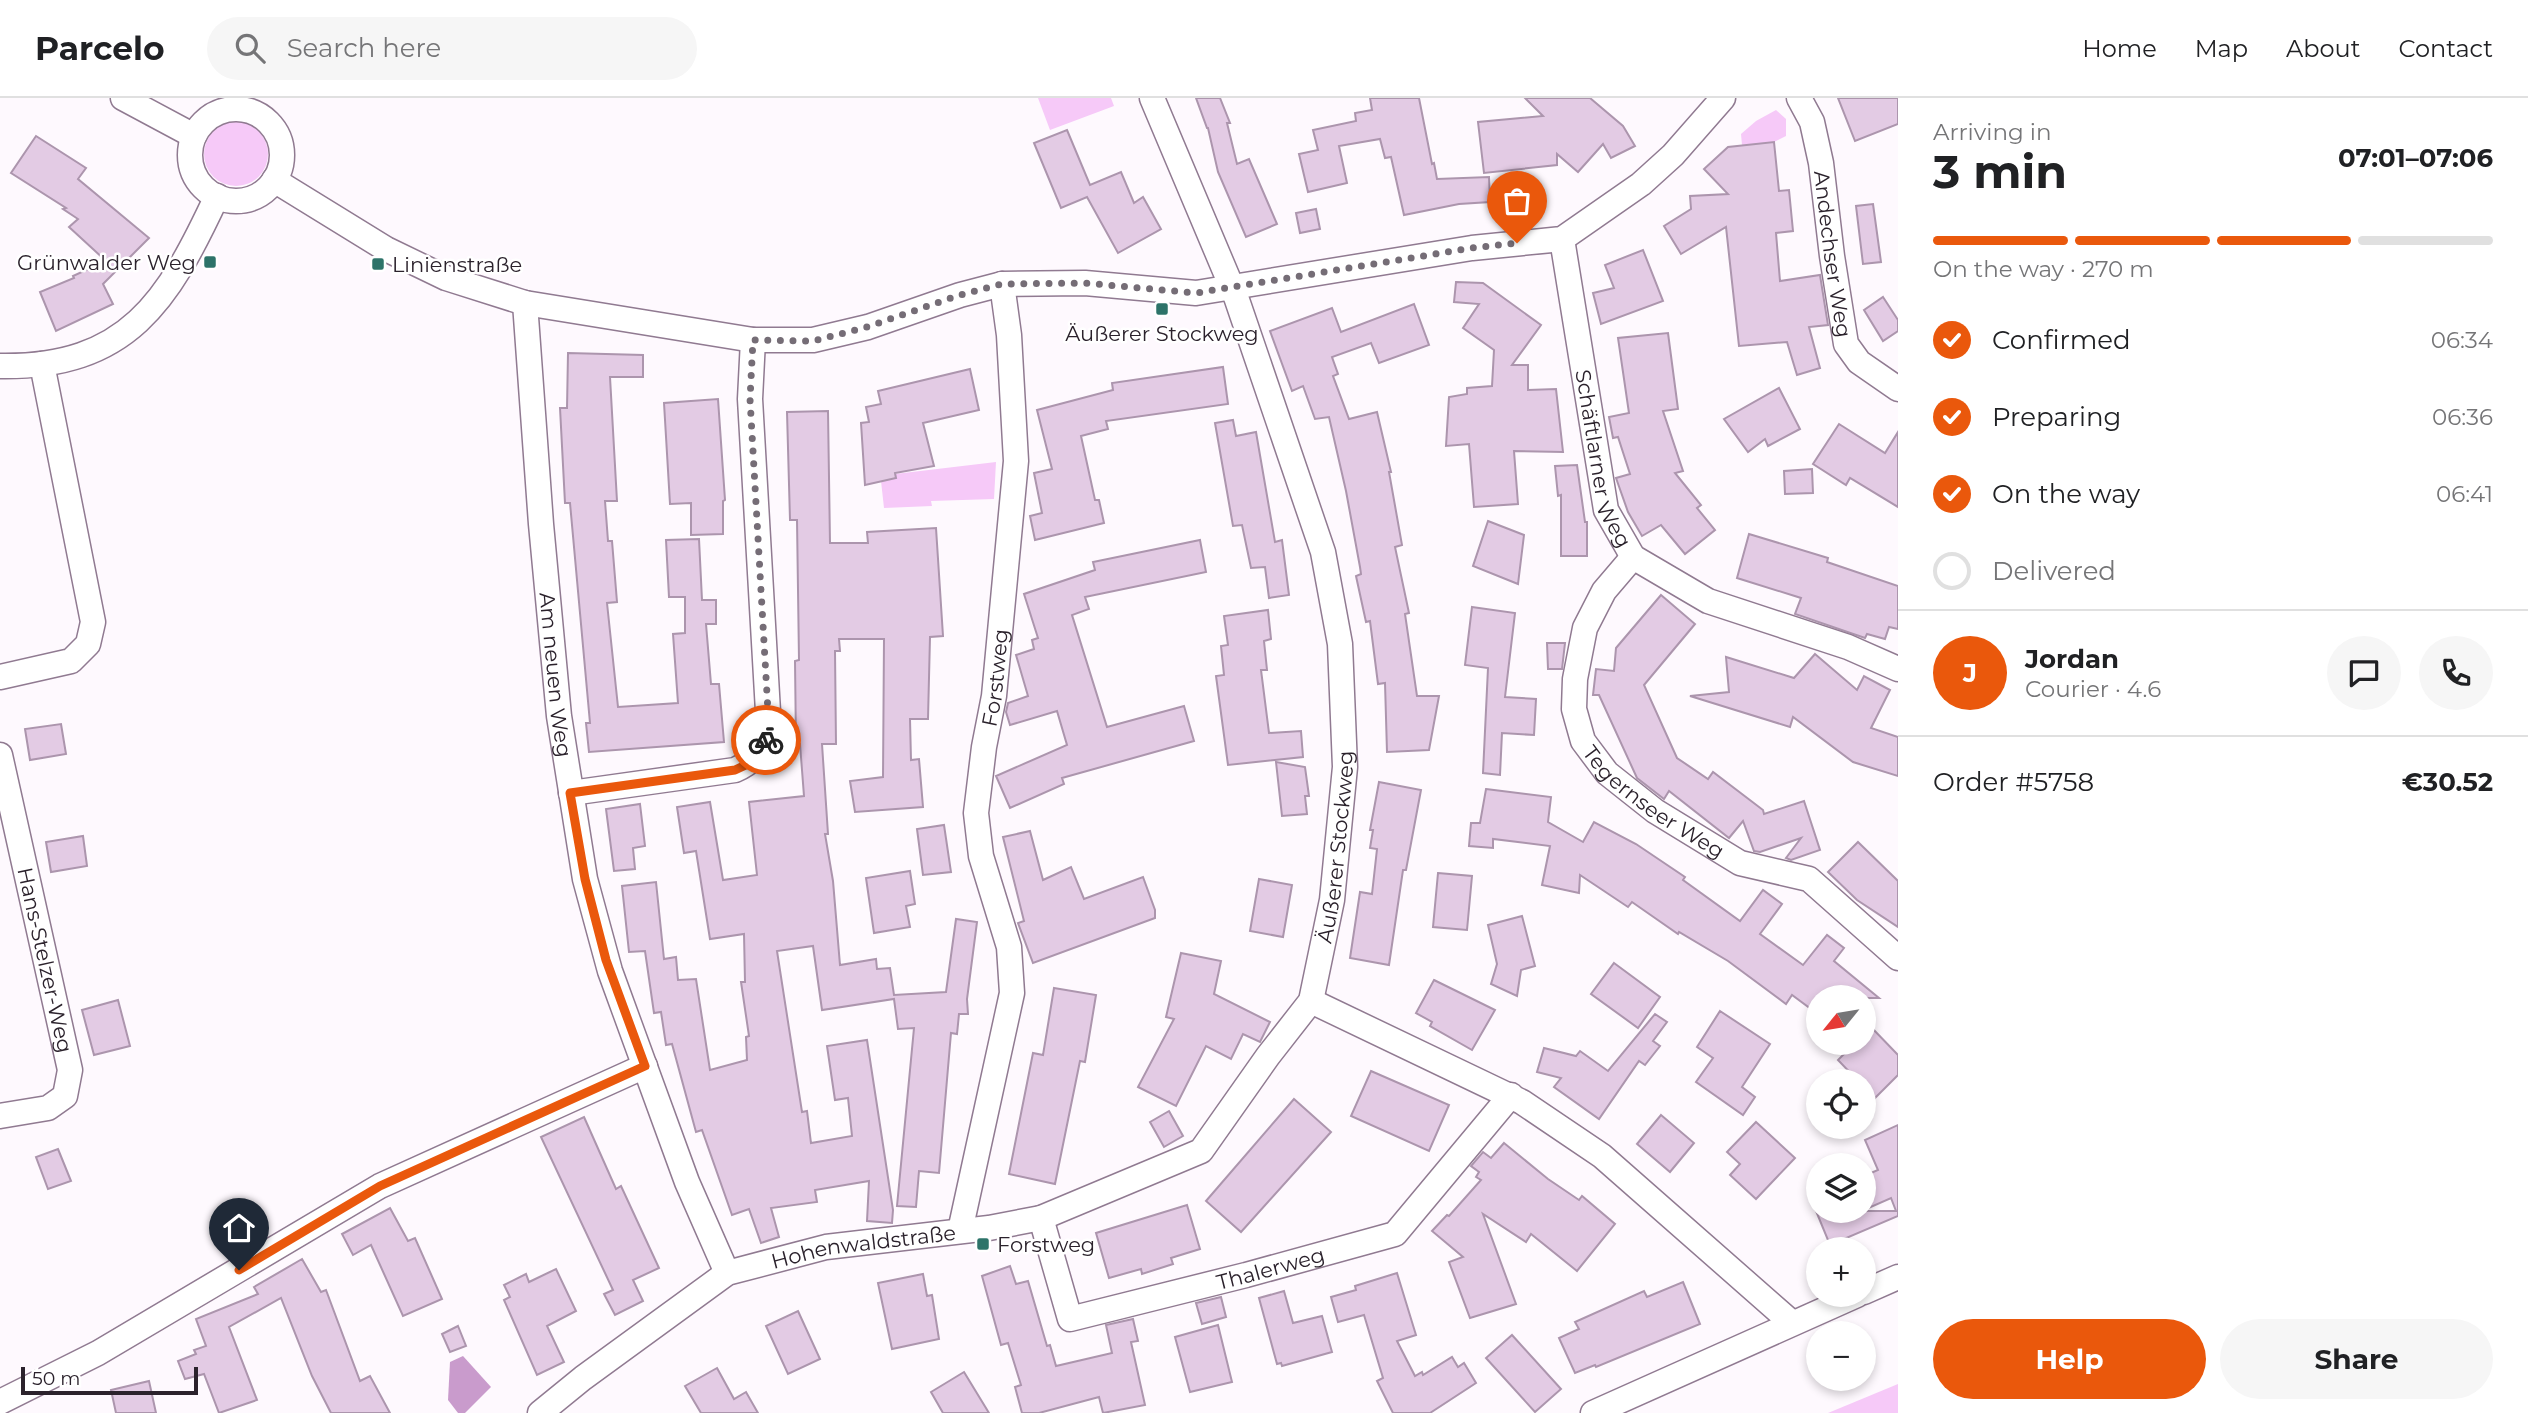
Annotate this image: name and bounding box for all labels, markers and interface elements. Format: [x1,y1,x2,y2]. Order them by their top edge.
search box [207,17,697,80]
text: Parcelo [35,28,165,68]
icon: search [231,29,269,67]
text: Search here [287,32,441,64]
text: Home [2082,34,2157,63]
text: Map [2195,34,2248,63]
text: About [2286,34,2360,63]
text: Contact [2398,34,2493,63]
text: Arriving in [1933,118,2052,146]
text: 07:01–07:06 [2338,142,2493,174]
text: 3 min [1933,143,2067,200]
street label: Andechser Weg [1809,169,1857,339]
pin [1487,171,1547,243]
icon: bag [1498,182,1536,220]
place label: Grünwalder Weg [17,250,196,275]
place label: Linienstraße [392,252,522,277]
marker: Grünwalder Weg [202,254,218,270]
text: On the way · 270 m [1933,255,2154,283]
marker: Linienstraße [370,256,386,272]
marker: Äußerer Stockweg [1154,301,1170,317]
place label: Äußerer Stockweg [1065,321,1259,346]
icon: check [1933,321,1971,359]
text: Confirmed [1992,324,2131,356]
text: 06:34 [2431,326,2493,354]
street label: Schäftlarner Weg [1571,368,1637,552]
icon: check [1933,398,1971,436]
text: Preparing [1992,401,2121,433]
text: 06:36 [2432,403,2493,431]
icon: check [1933,475,1971,513]
text: On the way [1992,478,2140,510]
text: 06:41 [2436,480,2493,508]
text: Delivered [1992,555,2116,587]
street label: Am neuen Weg [535,591,578,759]
street label: Forstweg [976,628,1013,729]
button: chat [2327,636,2401,710]
button: phone [2419,636,2493,710]
text: Jordan [2025,643,2119,675]
text: J [1963,657,1977,689]
text: Courier · 4.6 [2025,675,2161,703]
courier [731,705,801,775]
icon: bike [747,721,785,759]
street label: Tegernseer Weg [1578,740,1729,863]
street label: Äußerer Stockweg [1311,750,1358,945]
text: Order #5758 [1933,766,2094,798]
text: €30.52 [2402,766,2493,798]
street label: Hans-Stelzer-Weg [13,865,78,1055]
north arrow [1806,985,1876,1055]
map controls [1806,985,1876,1391]
button: locate [1806,1069,1876,1139]
button: layers [1806,1153,1876,1223]
pin [209,1198,269,1270]
icon: home [220,1209,258,1247]
street label: Hohenwaldstraße [768,1219,957,1273]
place label: Forstweg [997,1232,1095,1257]
marker: Forstweg [975,1236,991,1252]
button: + [1806,1237,1876,1307]
street label: Thalerweg [1214,1241,1327,1294]
button: Help [1933,1319,2206,1399]
button: Share [2220,1319,2493,1399]
button: − [1806,1321,1876,1391]
scale bar [21,1364,198,1396]
text: 50 m [32,1367,80,1390]

